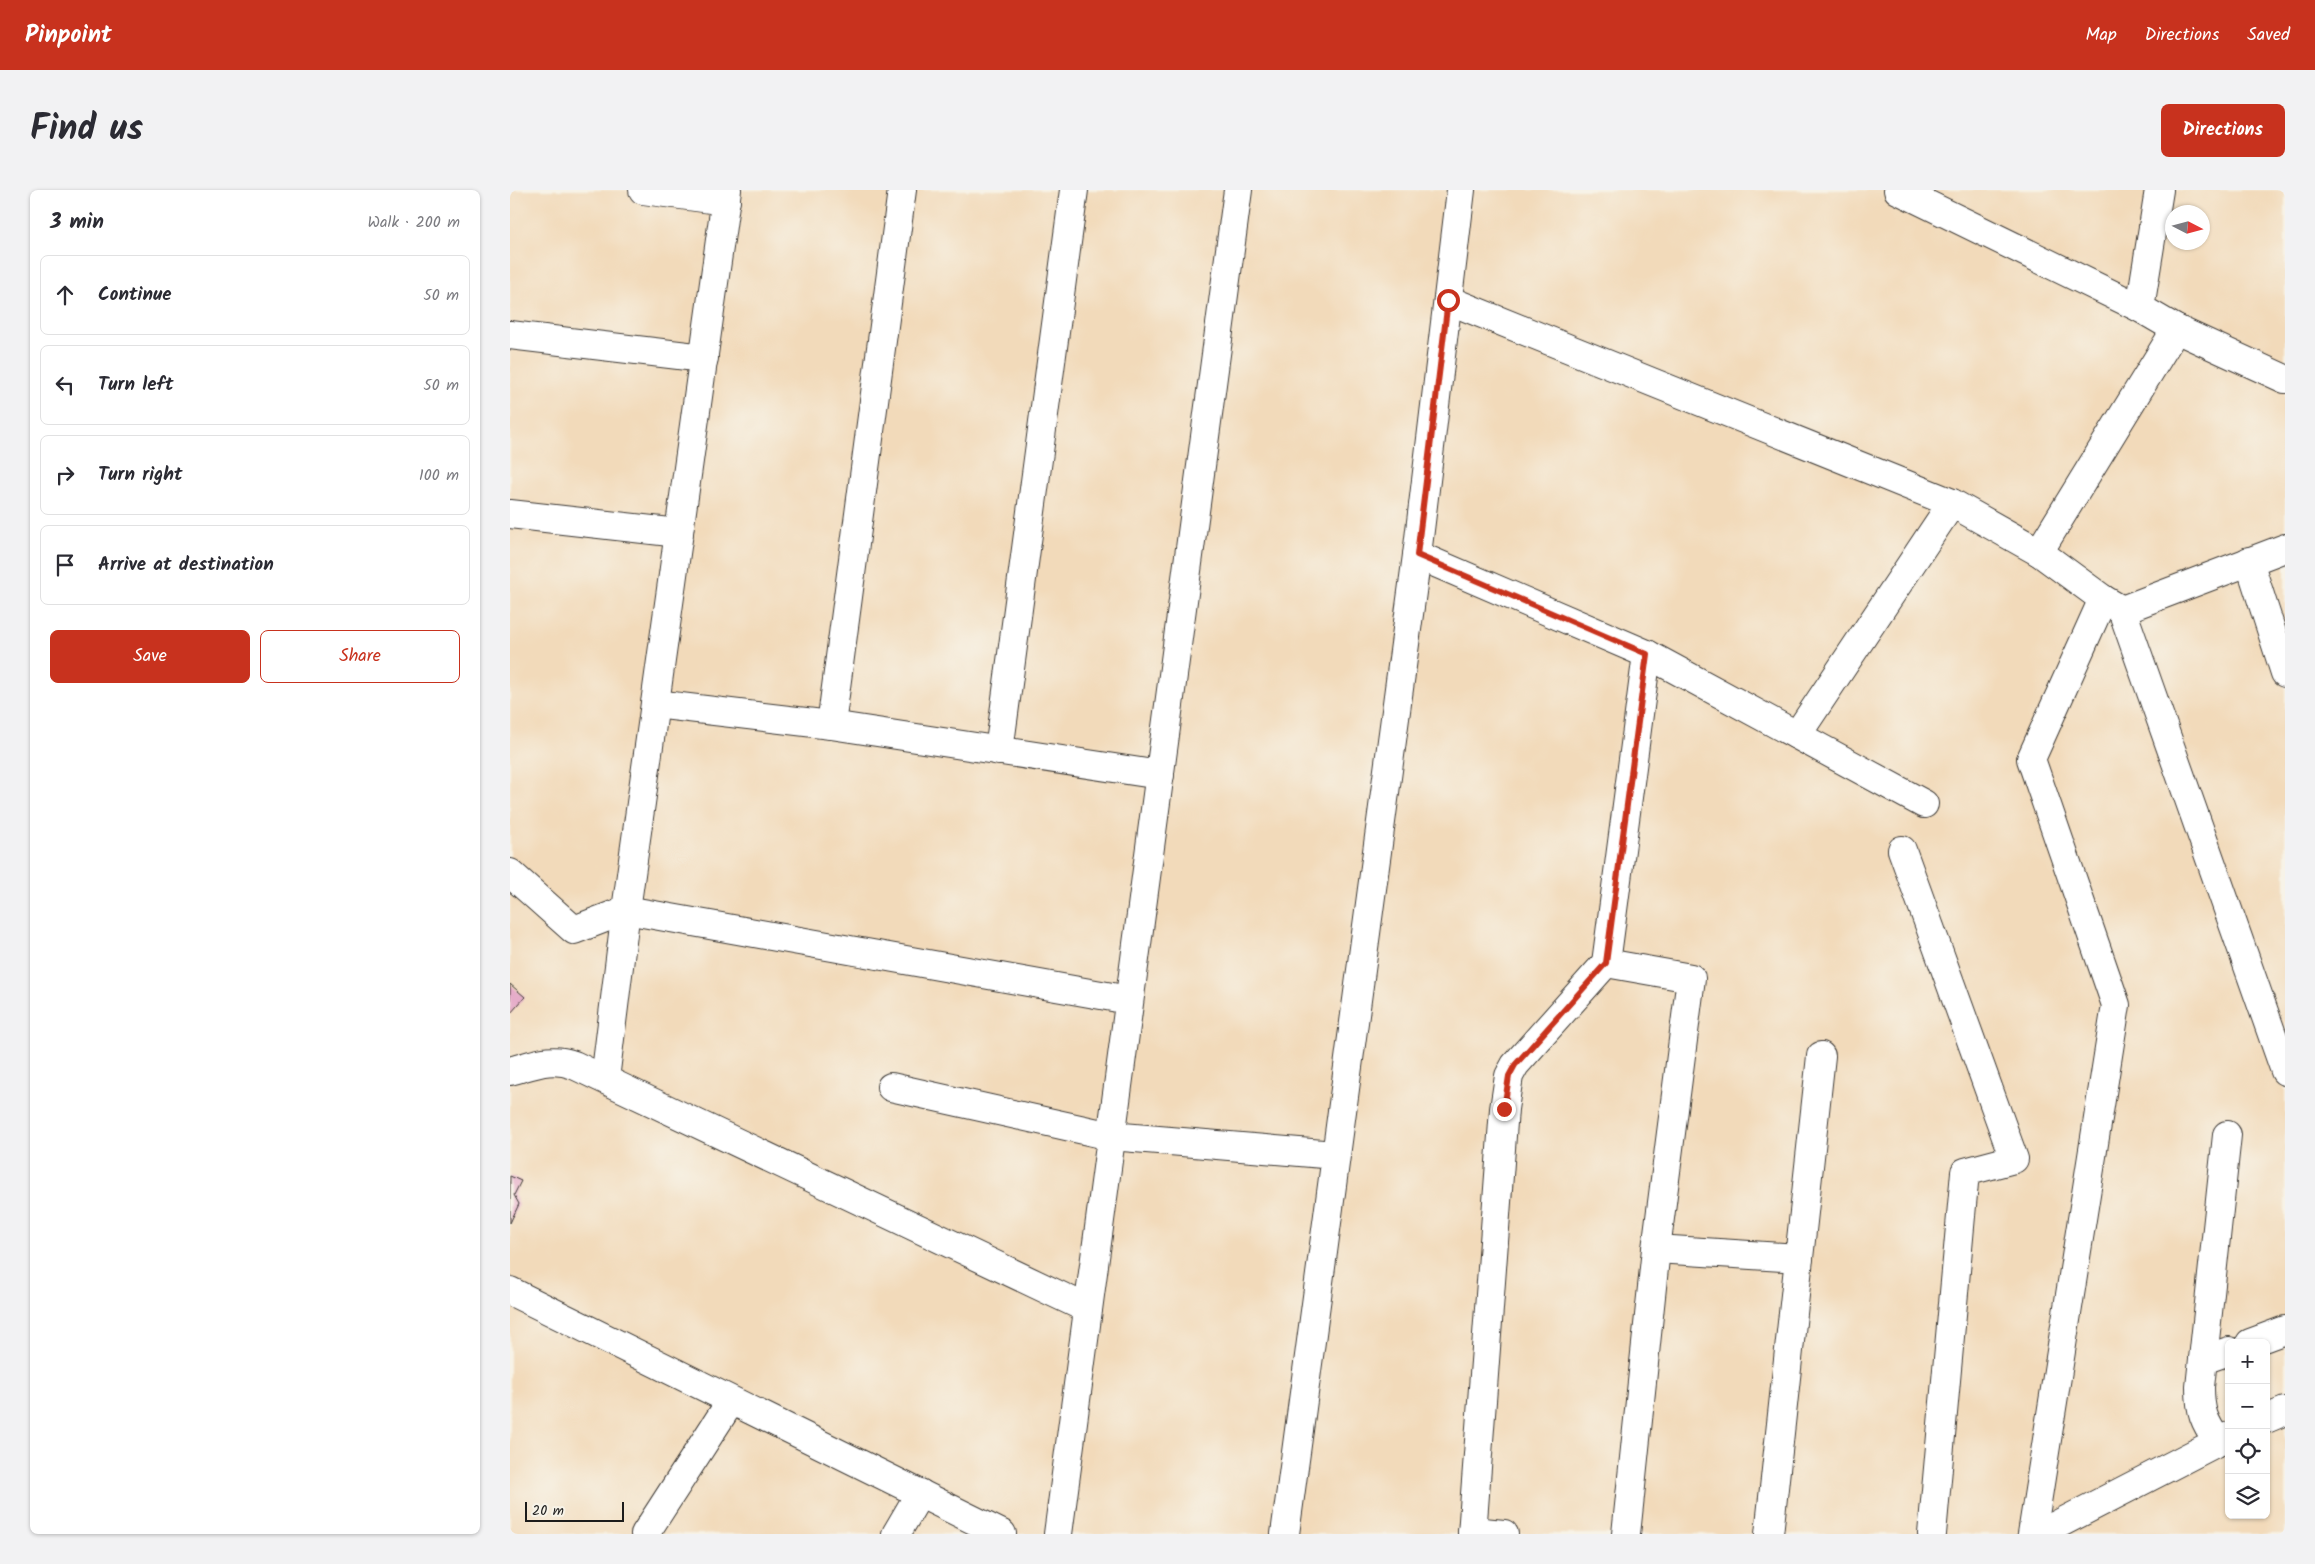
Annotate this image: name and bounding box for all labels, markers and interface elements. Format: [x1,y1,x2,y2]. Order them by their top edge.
text: Pinpoint [25,16,112,55]
text: Map [2085,21,2117,50]
text: Directions [2145,21,2219,50]
text: Saved [2247,21,2290,50]
text: Find us [30,102,143,158]
button: Directions [2161,104,2285,157]
north arrow [2165,205,2210,250]
text: 3 min [50,206,104,239]
text: Walk · 200 m [367,210,460,235]
text: Continue [98,280,171,310]
icon: ahead [51,281,79,309]
text: 50 m [423,283,459,308]
route start [1437,289,1460,312]
text: Turn left [98,370,173,400]
icon: left [51,371,79,399]
text: 50 m [423,373,459,398]
text: Turn right [98,460,183,490]
icon: right [51,461,79,489]
text: 100 m [419,463,459,488]
text: Arrive at destination [98,550,274,580]
icon: arrive [51,551,79,579]
button: Save [50,630,250,683]
button: Share [260,630,460,683]
route end [1493,1098,1516,1121]
map controls [2225,1339,2270,1519]
button: + [2225,1339,2270,1384]
button: − [2225,1384,2270,1429]
button: locate [2225,1429,2270,1474]
button: layers [2225,1474,2270,1519]
scale bar [525,1499,624,1522]
text: 20 m [532,1500,564,1522]

